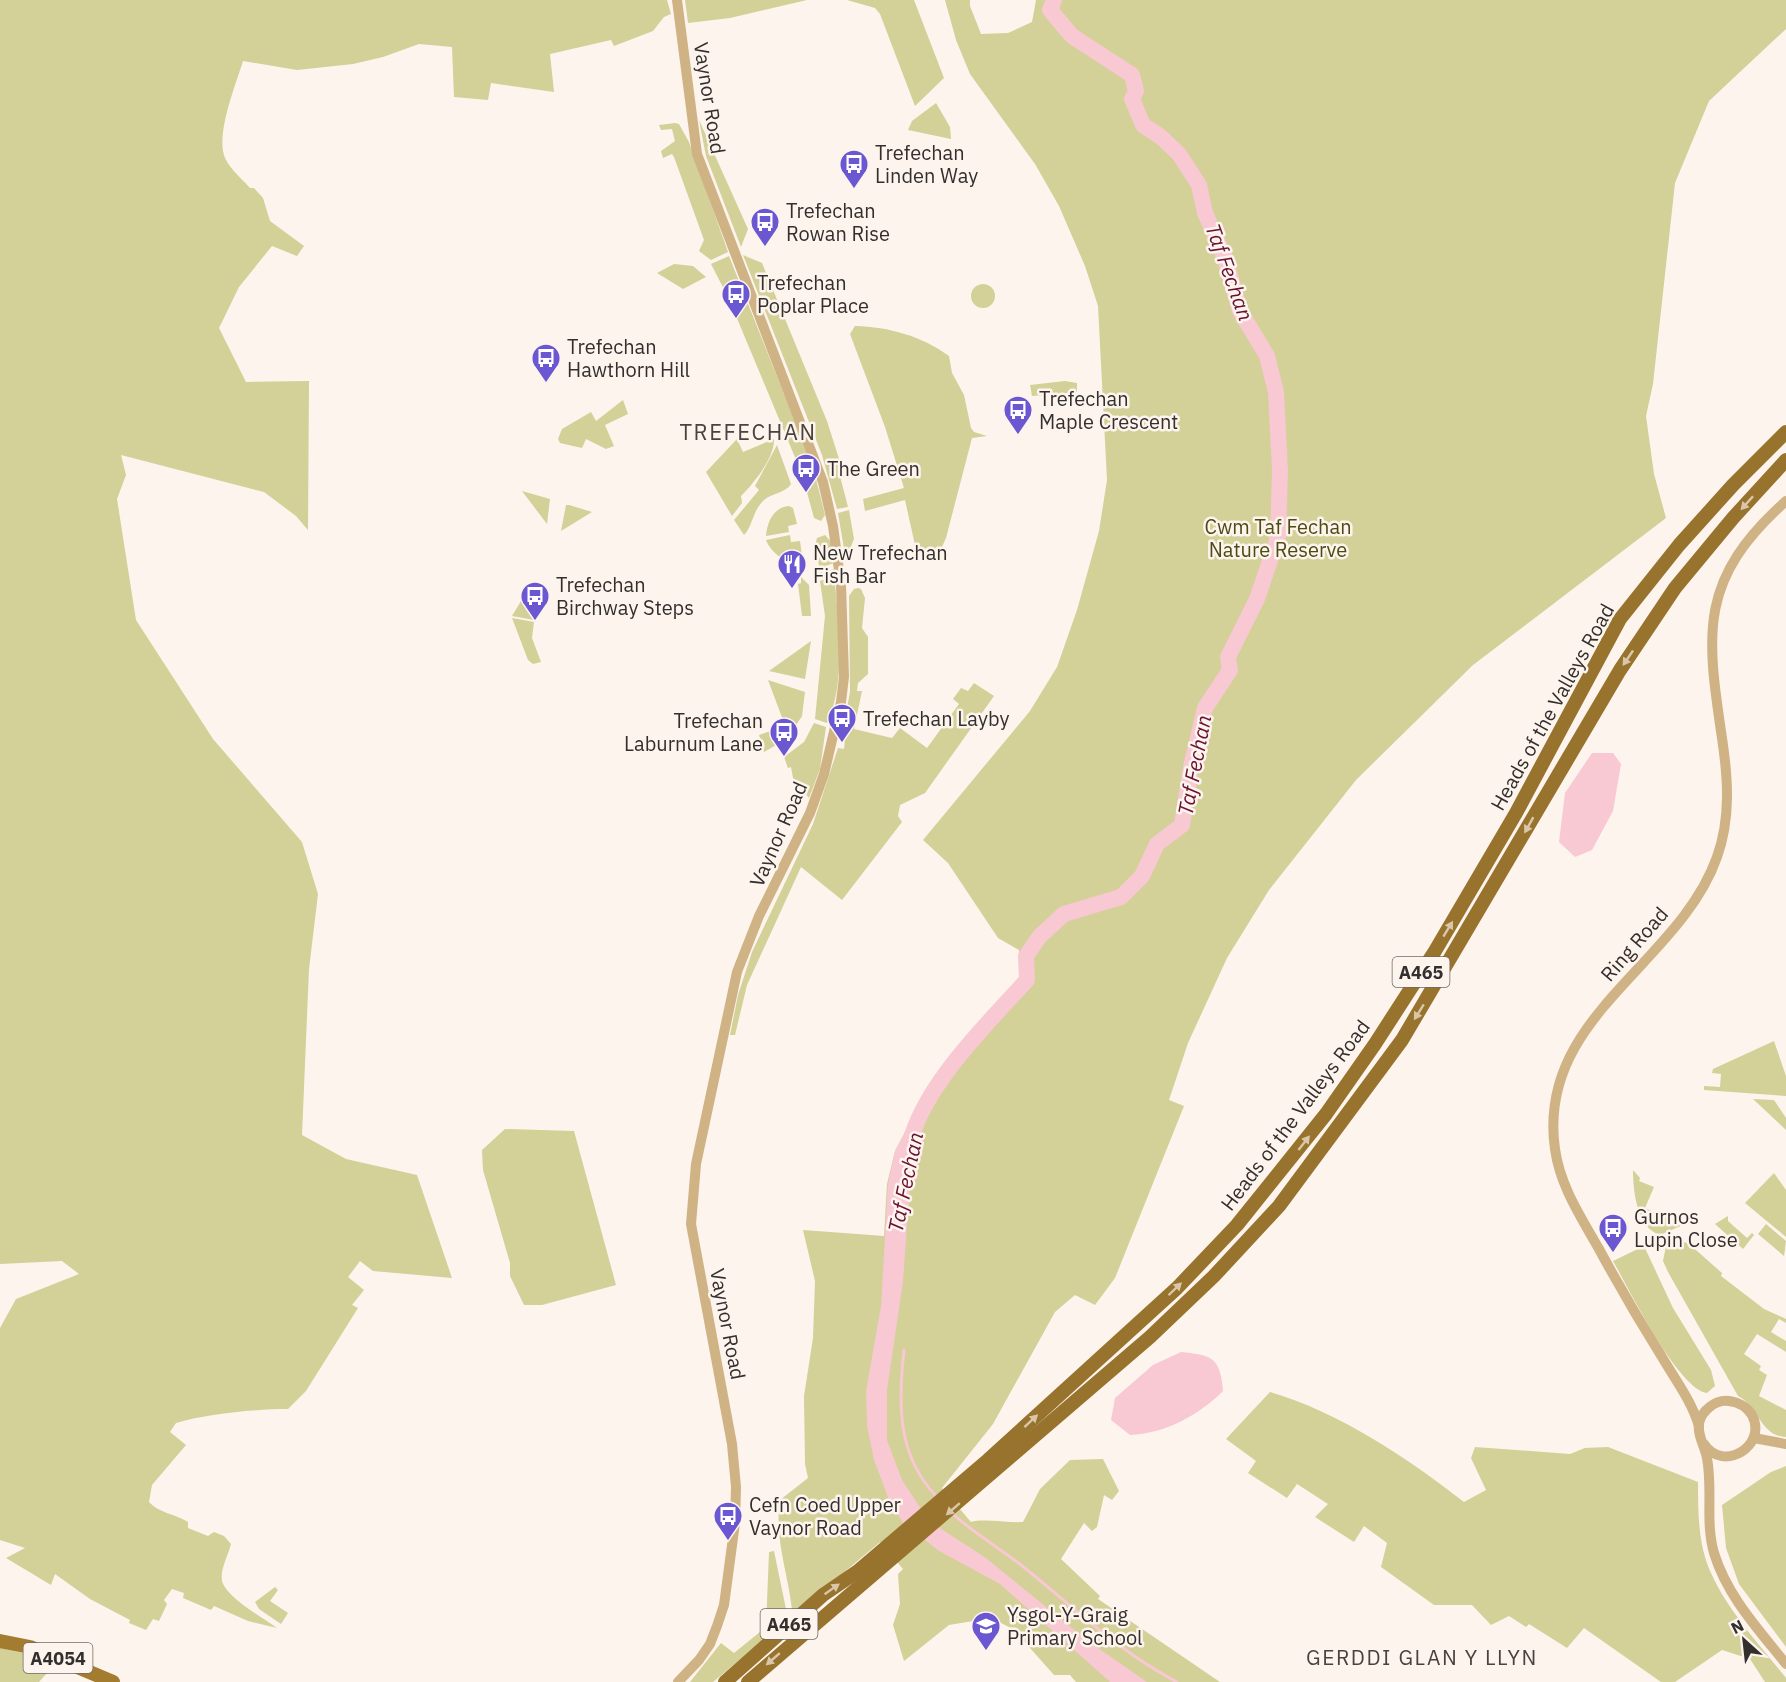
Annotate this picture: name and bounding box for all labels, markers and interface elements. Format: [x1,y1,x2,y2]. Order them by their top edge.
street label: Vaynor Road [688,40,732,156]
place label: Trefechan Linden Way [875,139,978,189]
bus stop icon: Trefechan Linden Way [838,148,870,190]
place label: Trefechan Rowan Rise [786,197,890,247]
bus stop icon: Trefechan Rowan Rise [749,206,781,248]
water label: Taf Fechan [1199,219,1261,325]
place label: Trefechan Poplar Place [757,269,869,319]
bus stop icon: Trefechan Poplar Place [720,278,752,320]
place label: Trefechan Hawthorn Hill [567,333,690,383]
bus stop icon: Trefechan Hawthorn Hill [530,342,562,384]
place label: Trefechan Maple Crescent [1039,385,1178,435]
bus stop icon: Trefechan Maple Crescent [1002,394,1034,436]
district label: TREFECHAN [680,417,817,446]
bus stop icon: The Green [790,452,822,494]
place label: The Green [827,455,920,482]
one-way arrow [1740,496,1754,510]
park label: Cwm Taf Fechan Nature Reserve [1205,513,1352,563]
place label: New Trefechan Fish Bar [813,539,948,589]
restaurant icon: New Trefechan Fish Bar [776,548,808,590]
place label: Trefechan Birchway Steps [556,571,694,621]
bus stop icon: Trefechan Birchway Steps [519,580,551,622]
street label: Heads of the Valleys Road [1484,599,1620,815]
one-way arrow [1622,649,1634,665]
bus stop icon: Trefechan Layby [826,702,858,744]
place label: Trefechan Layby [863,705,1009,732]
place label: Trefechan Laburnum Lane [624,707,763,757]
water label: Taf Fechan [1171,712,1217,818]
bus stop icon: Trefechan Laburnum Lane [768,716,800,758]
street label: Vaynor Road [743,777,813,891]
one-way arrow [1524,817,1534,834]
street label: Ring Road [1594,901,1674,987]
one-way arrow [1443,921,1454,937]
road number: A465 [1392,957,1450,987]
one-way arrow [1414,1004,1425,1020]
street label: Heads of the Valleys Road [1214,1014,1376,1216]
water label: Taf Fechan [881,1129,929,1235]
one-way arrow [1297,1135,1309,1150]
place label: Gurnos Lupin Close [1634,1203,1738,1253]
bus stop icon: Gurnos Lupin Close [1597,1212,1629,1254]
street label: Vaynor Road [704,1266,752,1382]
one-way arrow [1168,1282,1183,1296]
one-way arrow [1024,1414,1038,1428]
place label: Cefn Coed Upper Vaynor Road [749,1491,901,1541]
bus stop icon: Cefn Coed Upper Vaynor Road [712,1500,744,1542]
one-way arrow [946,1502,961,1515]
one-way arrow [824,1583,840,1595]
place label: Ysgol-Y-Graig Primary School [1007,1601,1143,1651]
road number: A465 [760,1609,818,1639]
school or university icon: Ysgol-Y-Graig Primary School [970,1610,1002,1652]
north arrow [1714,1610,1774,1670]
text: N [1727,1615,1747,1638]
road number: A4054 [23,1643,92,1673]
district label: GERDDI GLAN Y LLYN [1306,1643,1538,1671]
one-way arrow [766,1652,781,1665]

